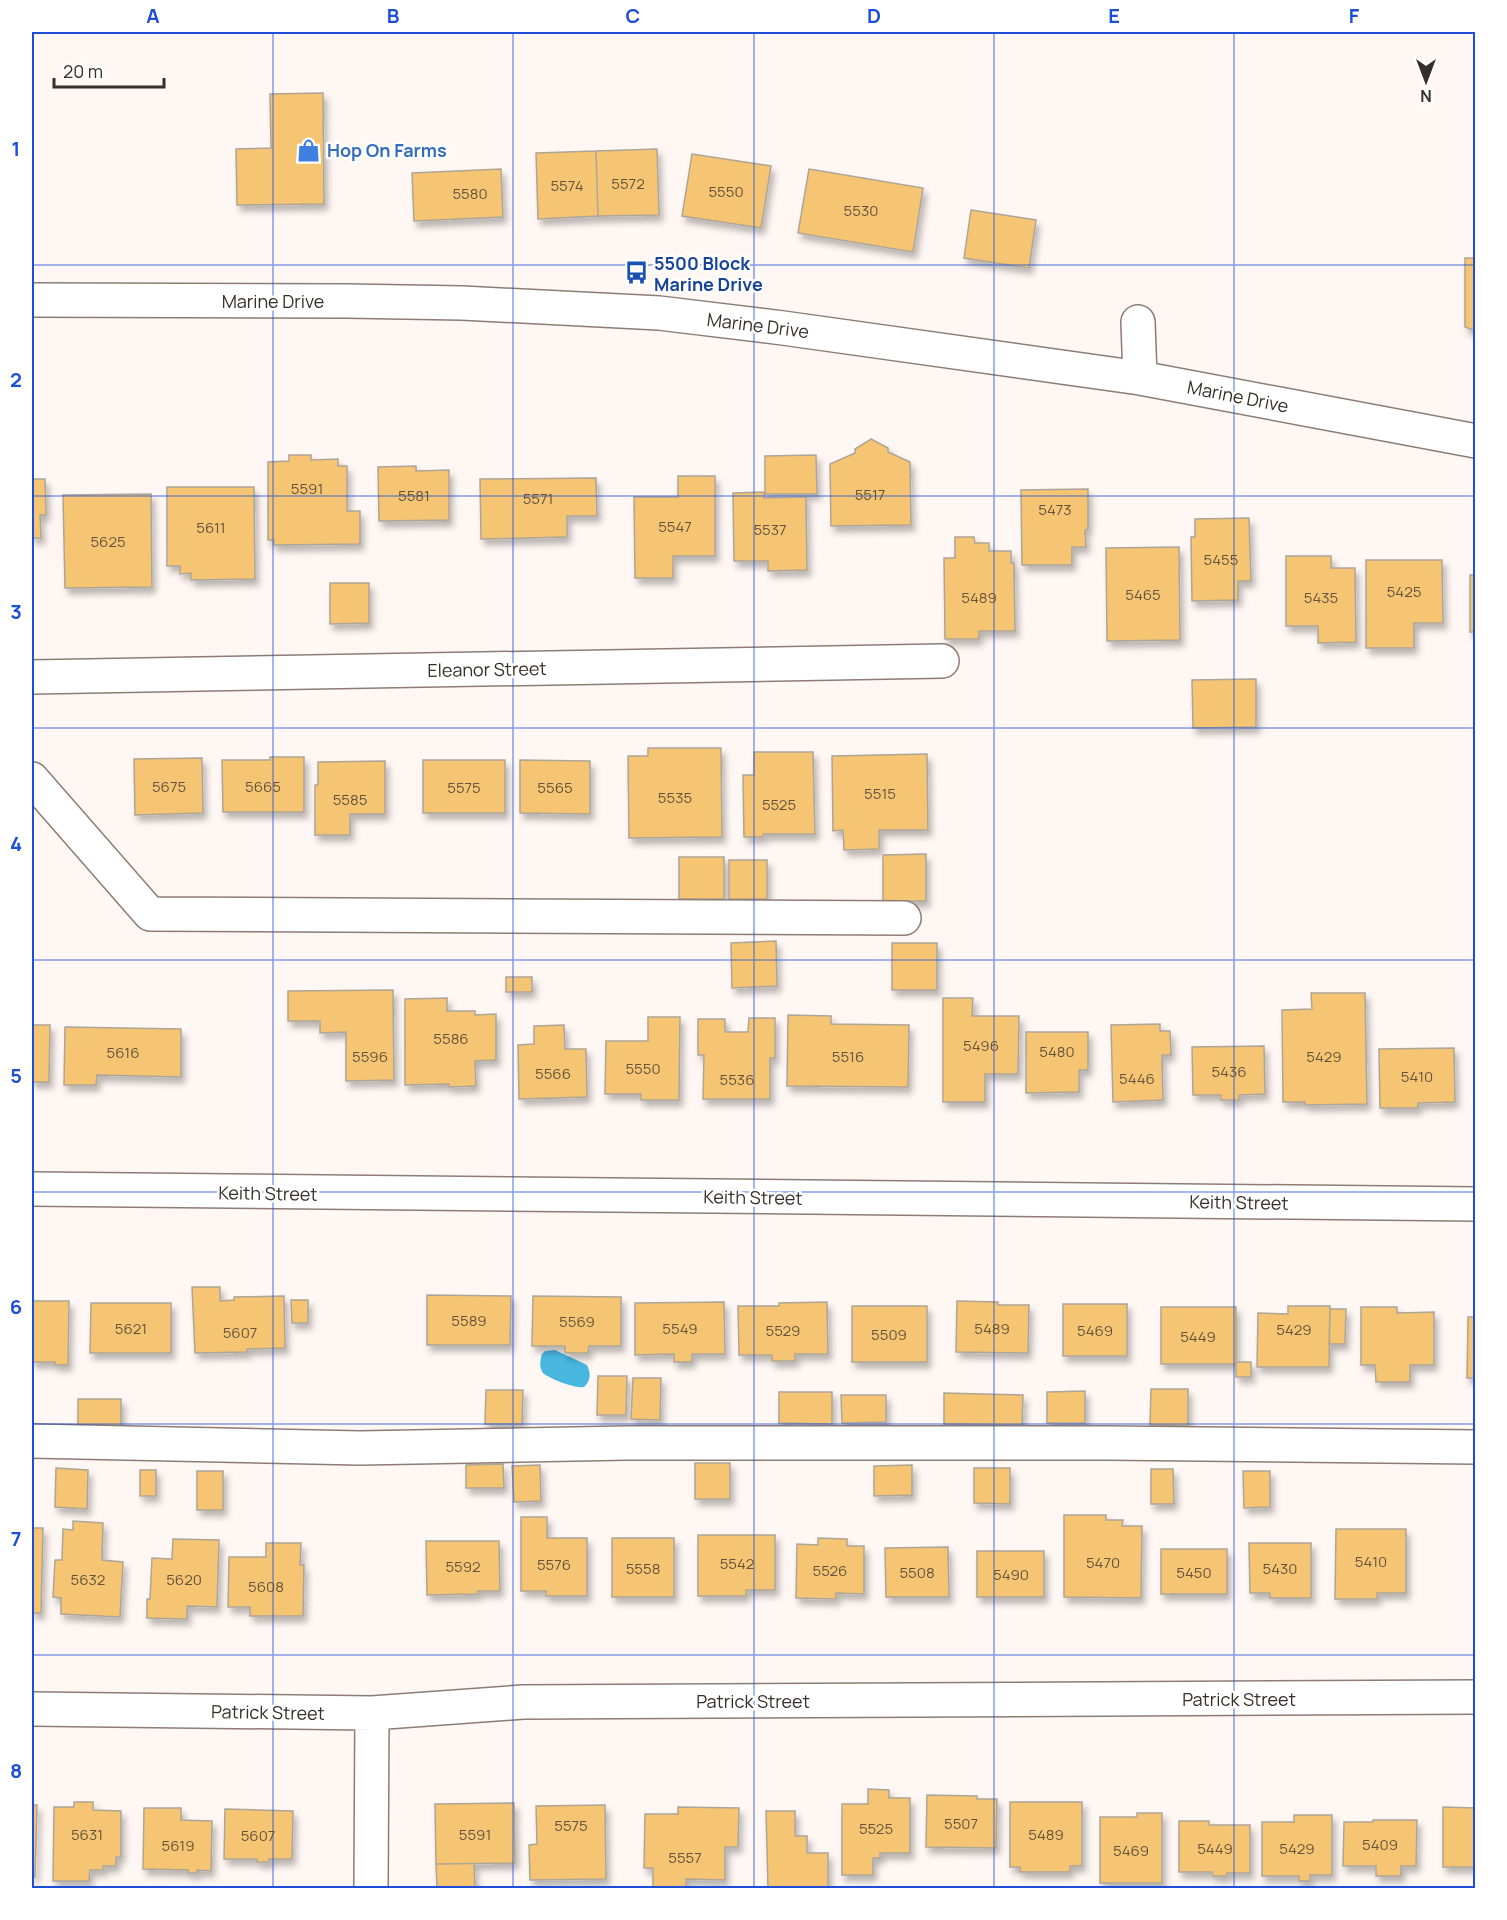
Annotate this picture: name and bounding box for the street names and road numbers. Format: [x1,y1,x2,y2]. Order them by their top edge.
street label: Marine Drive [222,289,324,313]
street label: Marine Drive [706,307,810,343]
street label: Marine Drive [1185,374,1291,418]
street label: Eleanor Street [427,656,547,682]
street label: Keith Street [218,1180,318,1206]
street label: Keith Street [703,1184,803,1210]
street label: Keith Street [1189,1189,1289,1215]
street label: Patrick Street [1182,1687,1296,1711]
street label: Patrick Street [696,1689,810,1713]
street label: Patrick Street [211,1699,325,1725]

